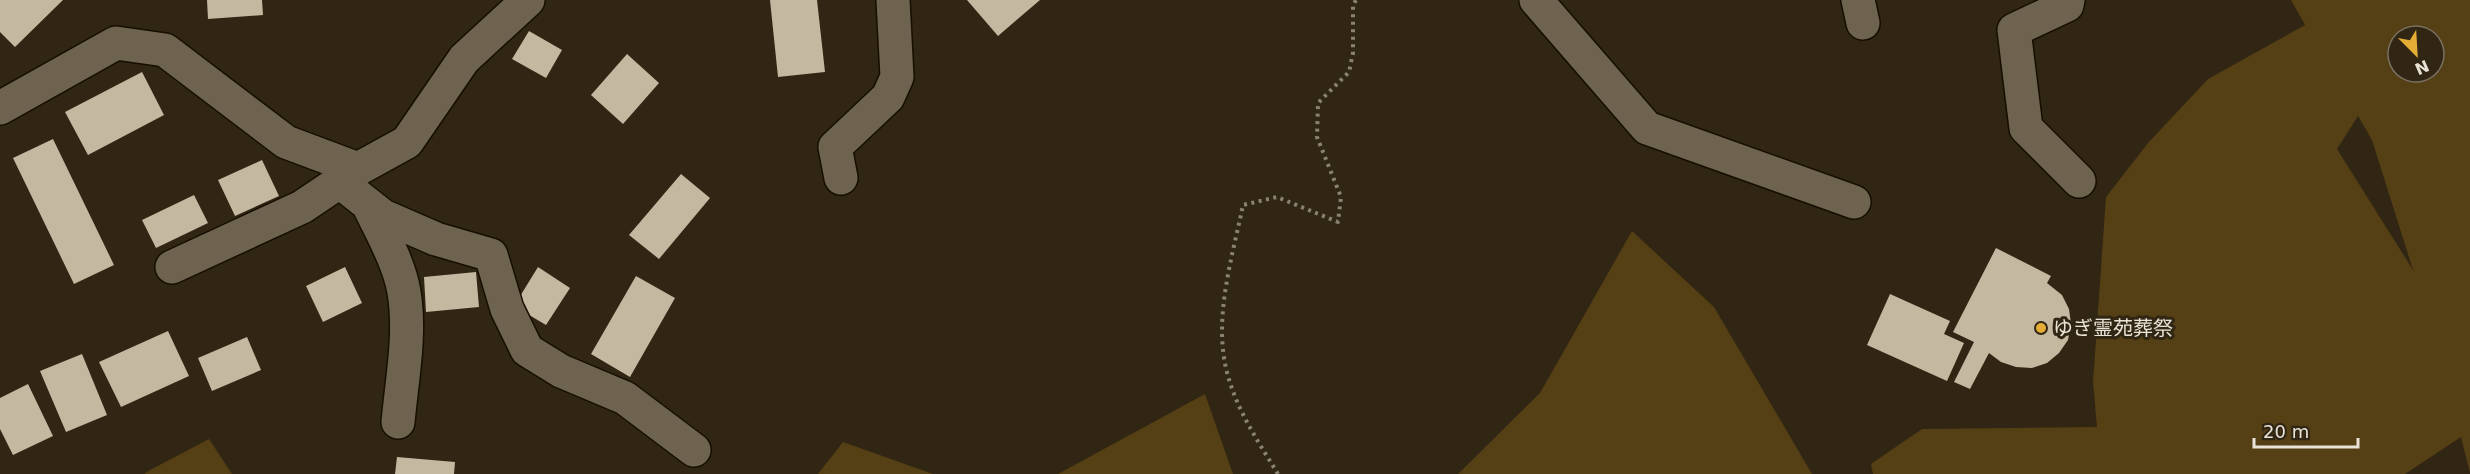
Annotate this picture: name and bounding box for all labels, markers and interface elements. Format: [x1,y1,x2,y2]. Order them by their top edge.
north arrow [2386,24,2446,84]
text: N [2412,56,2432,79]
place label: ゆぎ霊苑葬祭 [2053,316,2173,340]
marker: ゆぎ霊苑葬祭 [2034,321,2048,335]
scale bar [2254,411,2358,449]
text: 20 m [2263,421,2309,442]

